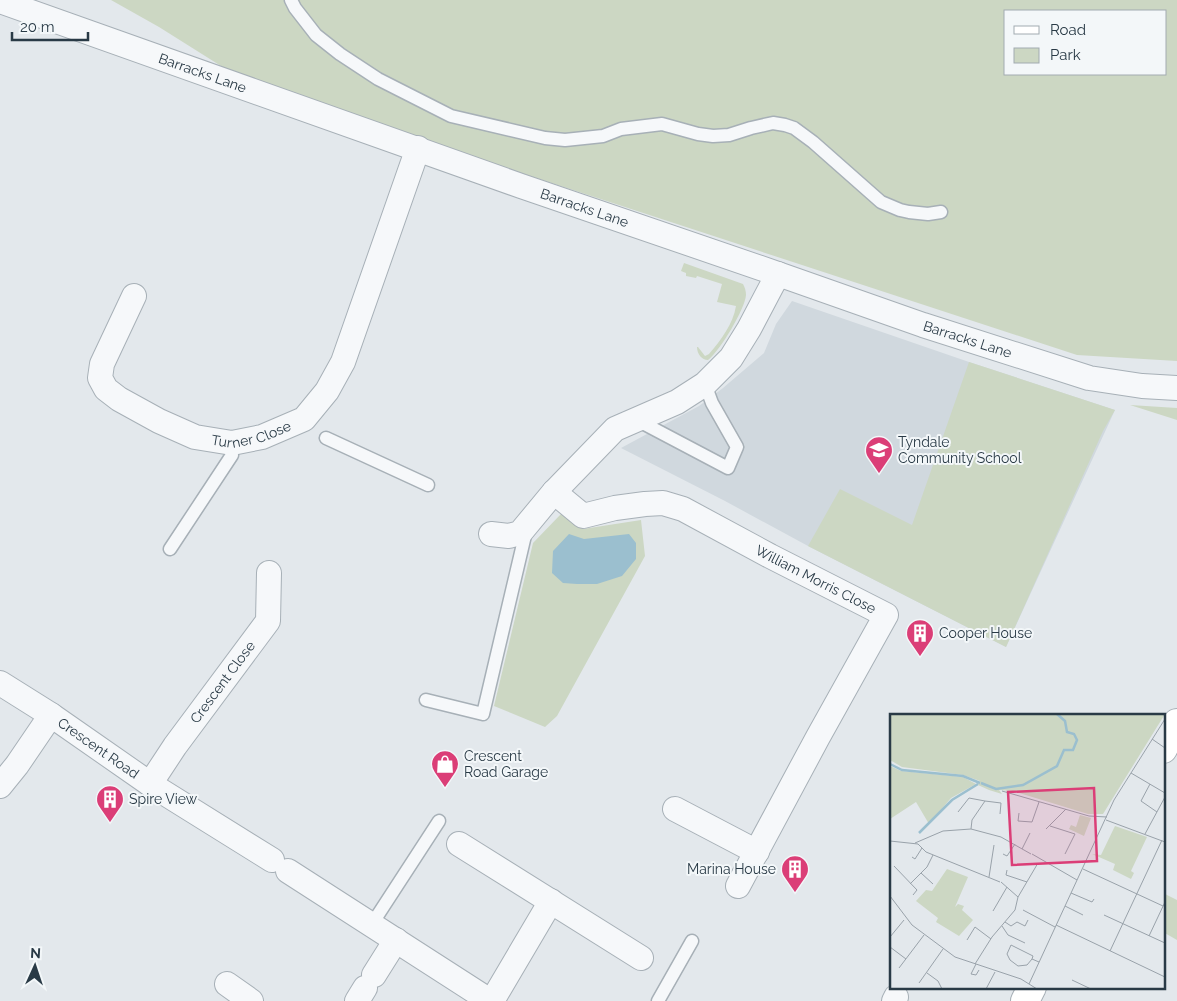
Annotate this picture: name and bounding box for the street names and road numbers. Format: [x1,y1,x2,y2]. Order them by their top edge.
street label: Barracks Lane [157,50,249,96]
street label: Barracks Lane [538,185,631,230]
street label: Barracks Lane [921,318,1014,361]
street label: Turner Close [210,418,293,451]
street label: William Morris Close [753,542,879,617]
street label: Crescent Close [187,638,258,726]
street label: Crescent Road [55,714,142,782]

